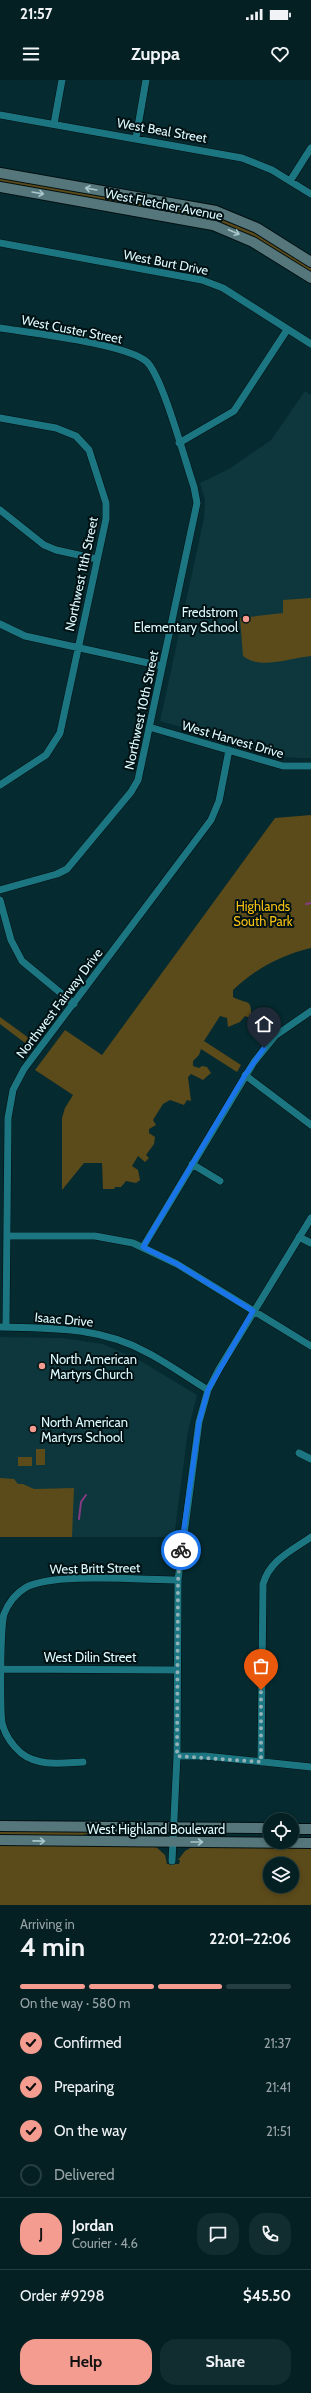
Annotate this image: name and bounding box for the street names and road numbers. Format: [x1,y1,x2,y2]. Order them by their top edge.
street label: West Beal Street [116,114,209,146]
street label: West Fletcher Avenue [104,185,225,223]
street label: West Burt Drive [122,246,210,278]
street label: West Custer Street [20,311,124,347]
street label: Northwest 11th Street [61,515,101,633]
street label: Northwest 10th Street [121,648,162,771]
street label: West Harvest Drive [180,717,286,761]
street label: Northwest Fairway Drive [12,945,106,1061]
street label: Isaac Drive [34,1308,94,1330]
street label: West Britt Street [49,1559,141,1577]
street label: West Dilin Street [44,1649,137,1665]
street label: West Highland Boulevard [87,1821,225,1837]

